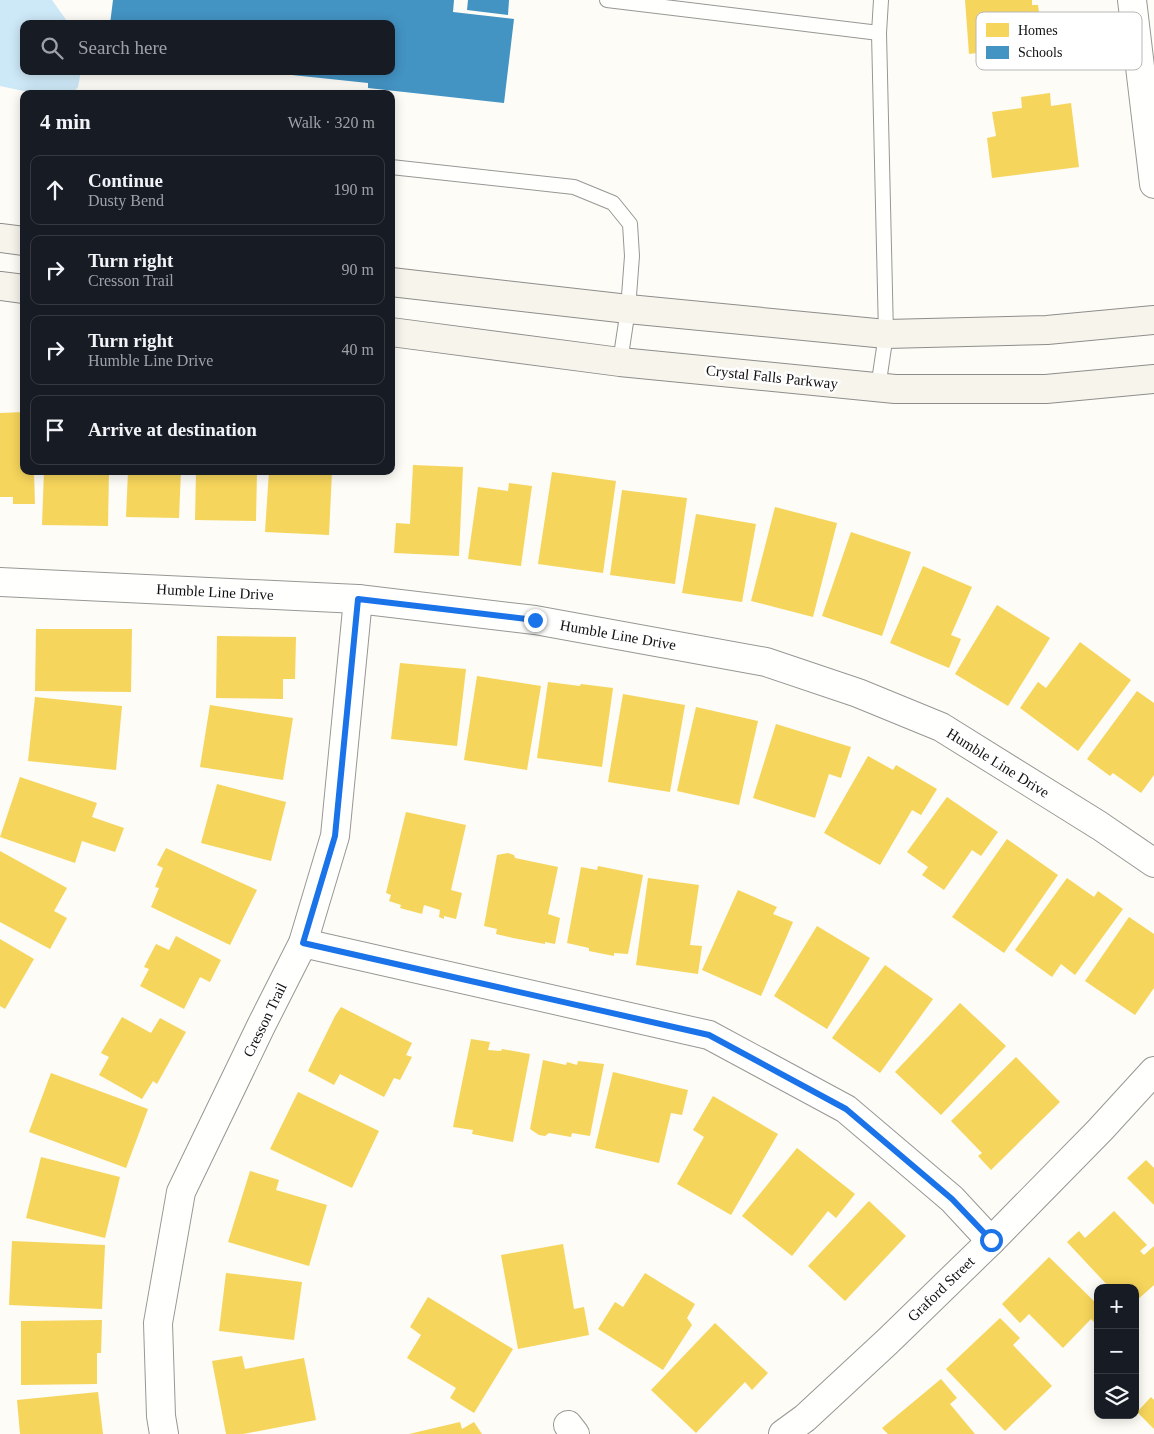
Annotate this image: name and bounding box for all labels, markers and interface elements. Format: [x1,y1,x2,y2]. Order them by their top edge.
legend [976,12,1142,70]
search box [20,20,395,75]
text: Homes [1018,23,1058,38]
icon: search [38,34,66,62]
text: Search here [78,37,167,58]
text: Schools [1018,45,1062,60]
text: 4 min [40,110,91,134]
text: Walk · 320 m [288,114,375,131]
text: Continue [88,170,163,191]
icon: ahead [41,176,69,204]
text: 190 m [334,181,374,198]
text: Dusty Bend [88,192,164,209]
text: Turn right [88,250,173,271]
icon: right [41,256,69,284]
text: 90 m [342,261,374,278]
text: Cresson Trail [88,272,174,289]
text: Turn right [88,330,173,351]
icon: right [41,336,69,364]
text: 40 m [342,341,374,358]
text: Humble Line Drive [88,352,213,369]
street label: Crystal Falls Parkway [705,362,839,392]
icon: arrive [41,416,69,444]
text: Arrive at destination [88,419,257,440]
street label: Humble Line Drive [156,581,274,603]
route end [524,609,547,632]
street label: Humble Line Drive [559,617,678,653]
street label: Humble Line Drive [944,725,1052,801]
street label: Cresson Trail [240,980,290,1060]
route start [980,1229,1003,1252]
street label: Graford Street [904,1253,978,1325]
map controls [1094,1284,1139,1419]
button: + [1094,1284,1139,1329]
button: − [1094,1329,1139,1374]
button: layers [1094,1374,1139,1419]

